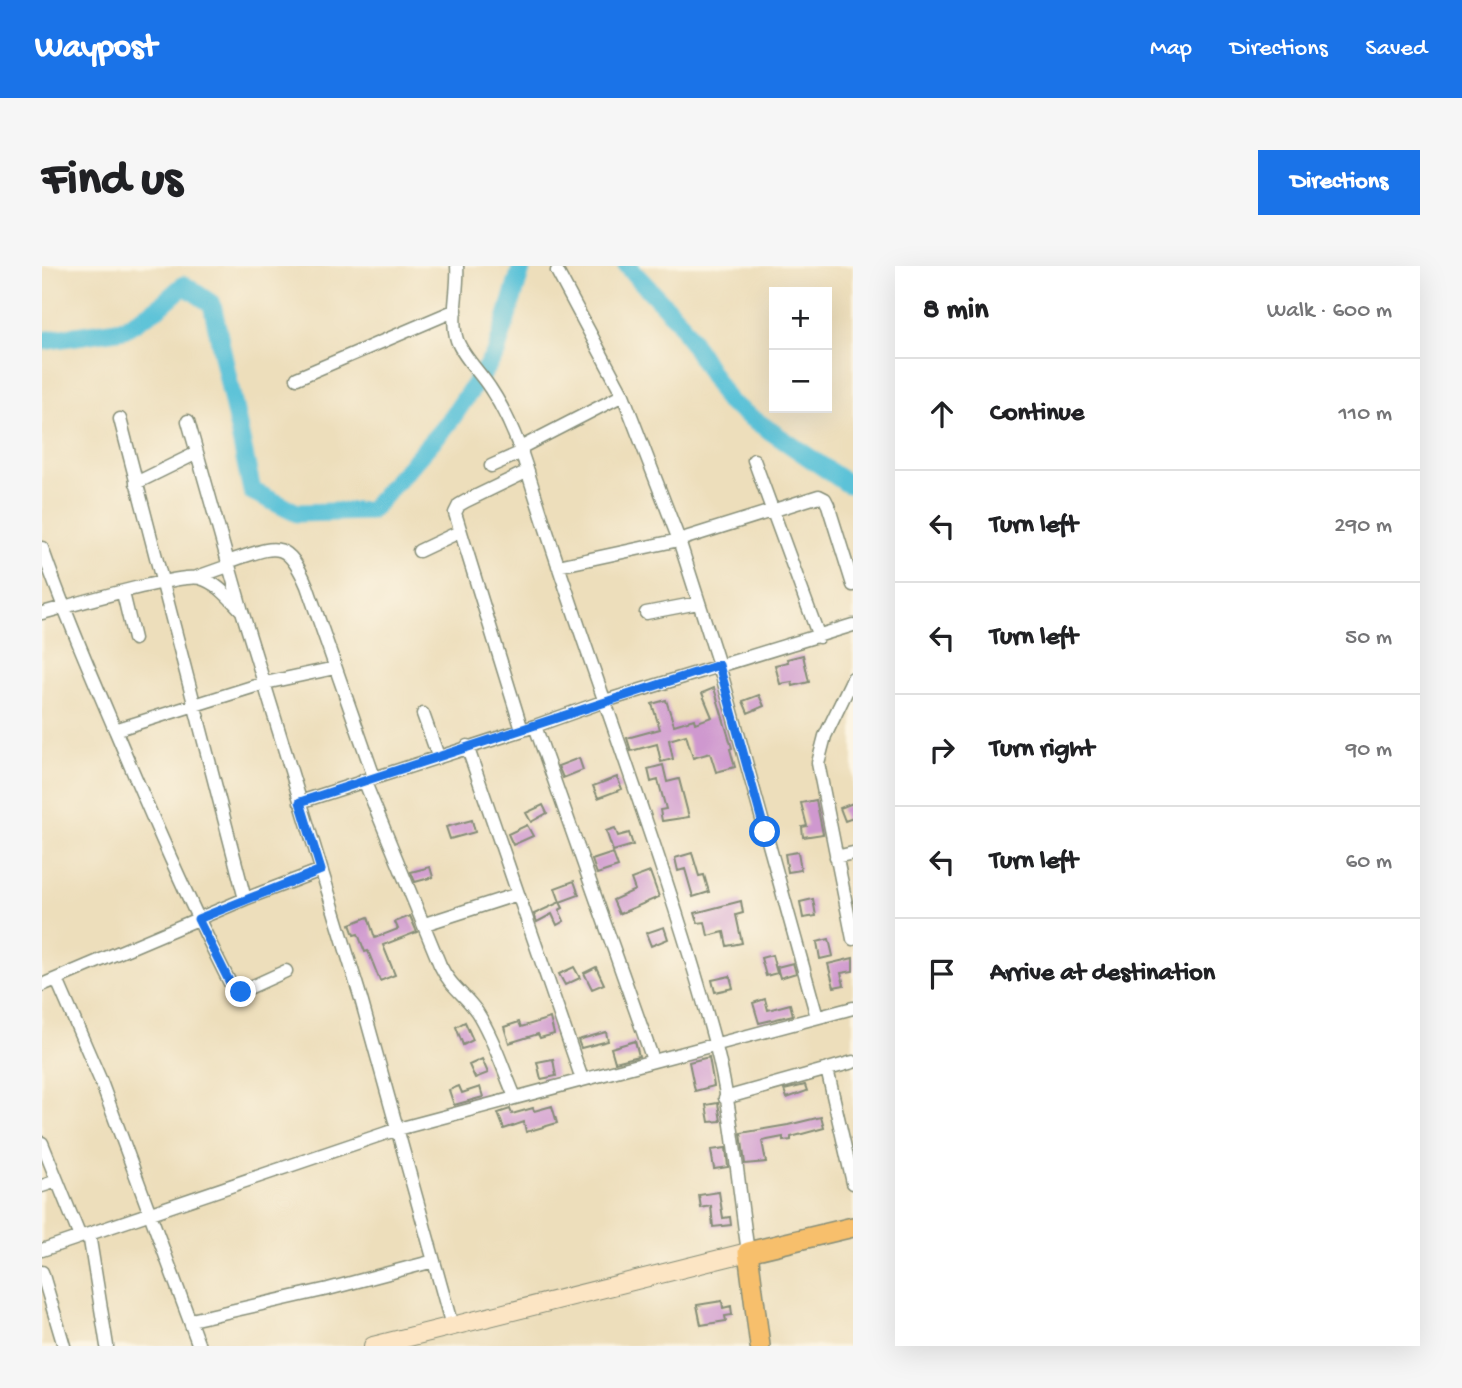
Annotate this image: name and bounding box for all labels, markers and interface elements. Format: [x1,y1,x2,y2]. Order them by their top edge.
text: Waypost [35,30,157,68]
text: Map [1150,35,1192,64]
text: Directions [1230,35,1328,64]
text: Saved [1366,35,1427,64]
button: Directions [1258,150,1420,215]
text: Find us [42,153,182,211]
map controls [769,287,832,413]
button: + [769,287,832,350]
text: 8 min [923,294,989,329]
text: Walk · 600 m [1267,298,1392,325]
button: − [769,350,832,413]
icon: ahead [923,395,961,433]
text: Continue [990,399,1084,430]
text: 110 m [1339,401,1392,428]
icon: left [923,507,961,545]
text: Turn left [990,511,1078,542]
text: 290 m [1334,513,1392,540]
icon: left [923,619,961,657]
text: Turn left [990,623,1078,654]
text: 50 m [1345,625,1392,652]
icon: right [923,731,961,769]
text: Turn right [990,735,1094,766]
text: 90 m [1346,737,1392,764]
route start [749,816,780,847]
icon: left [923,843,961,881]
text: Turn left [990,847,1078,878]
text: 60 m [1346,849,1392,876]
icon: arrive [923,955,961,993]
text: Arrive at destination [990,959,1215,990]
route end [225,976,256,1007]

